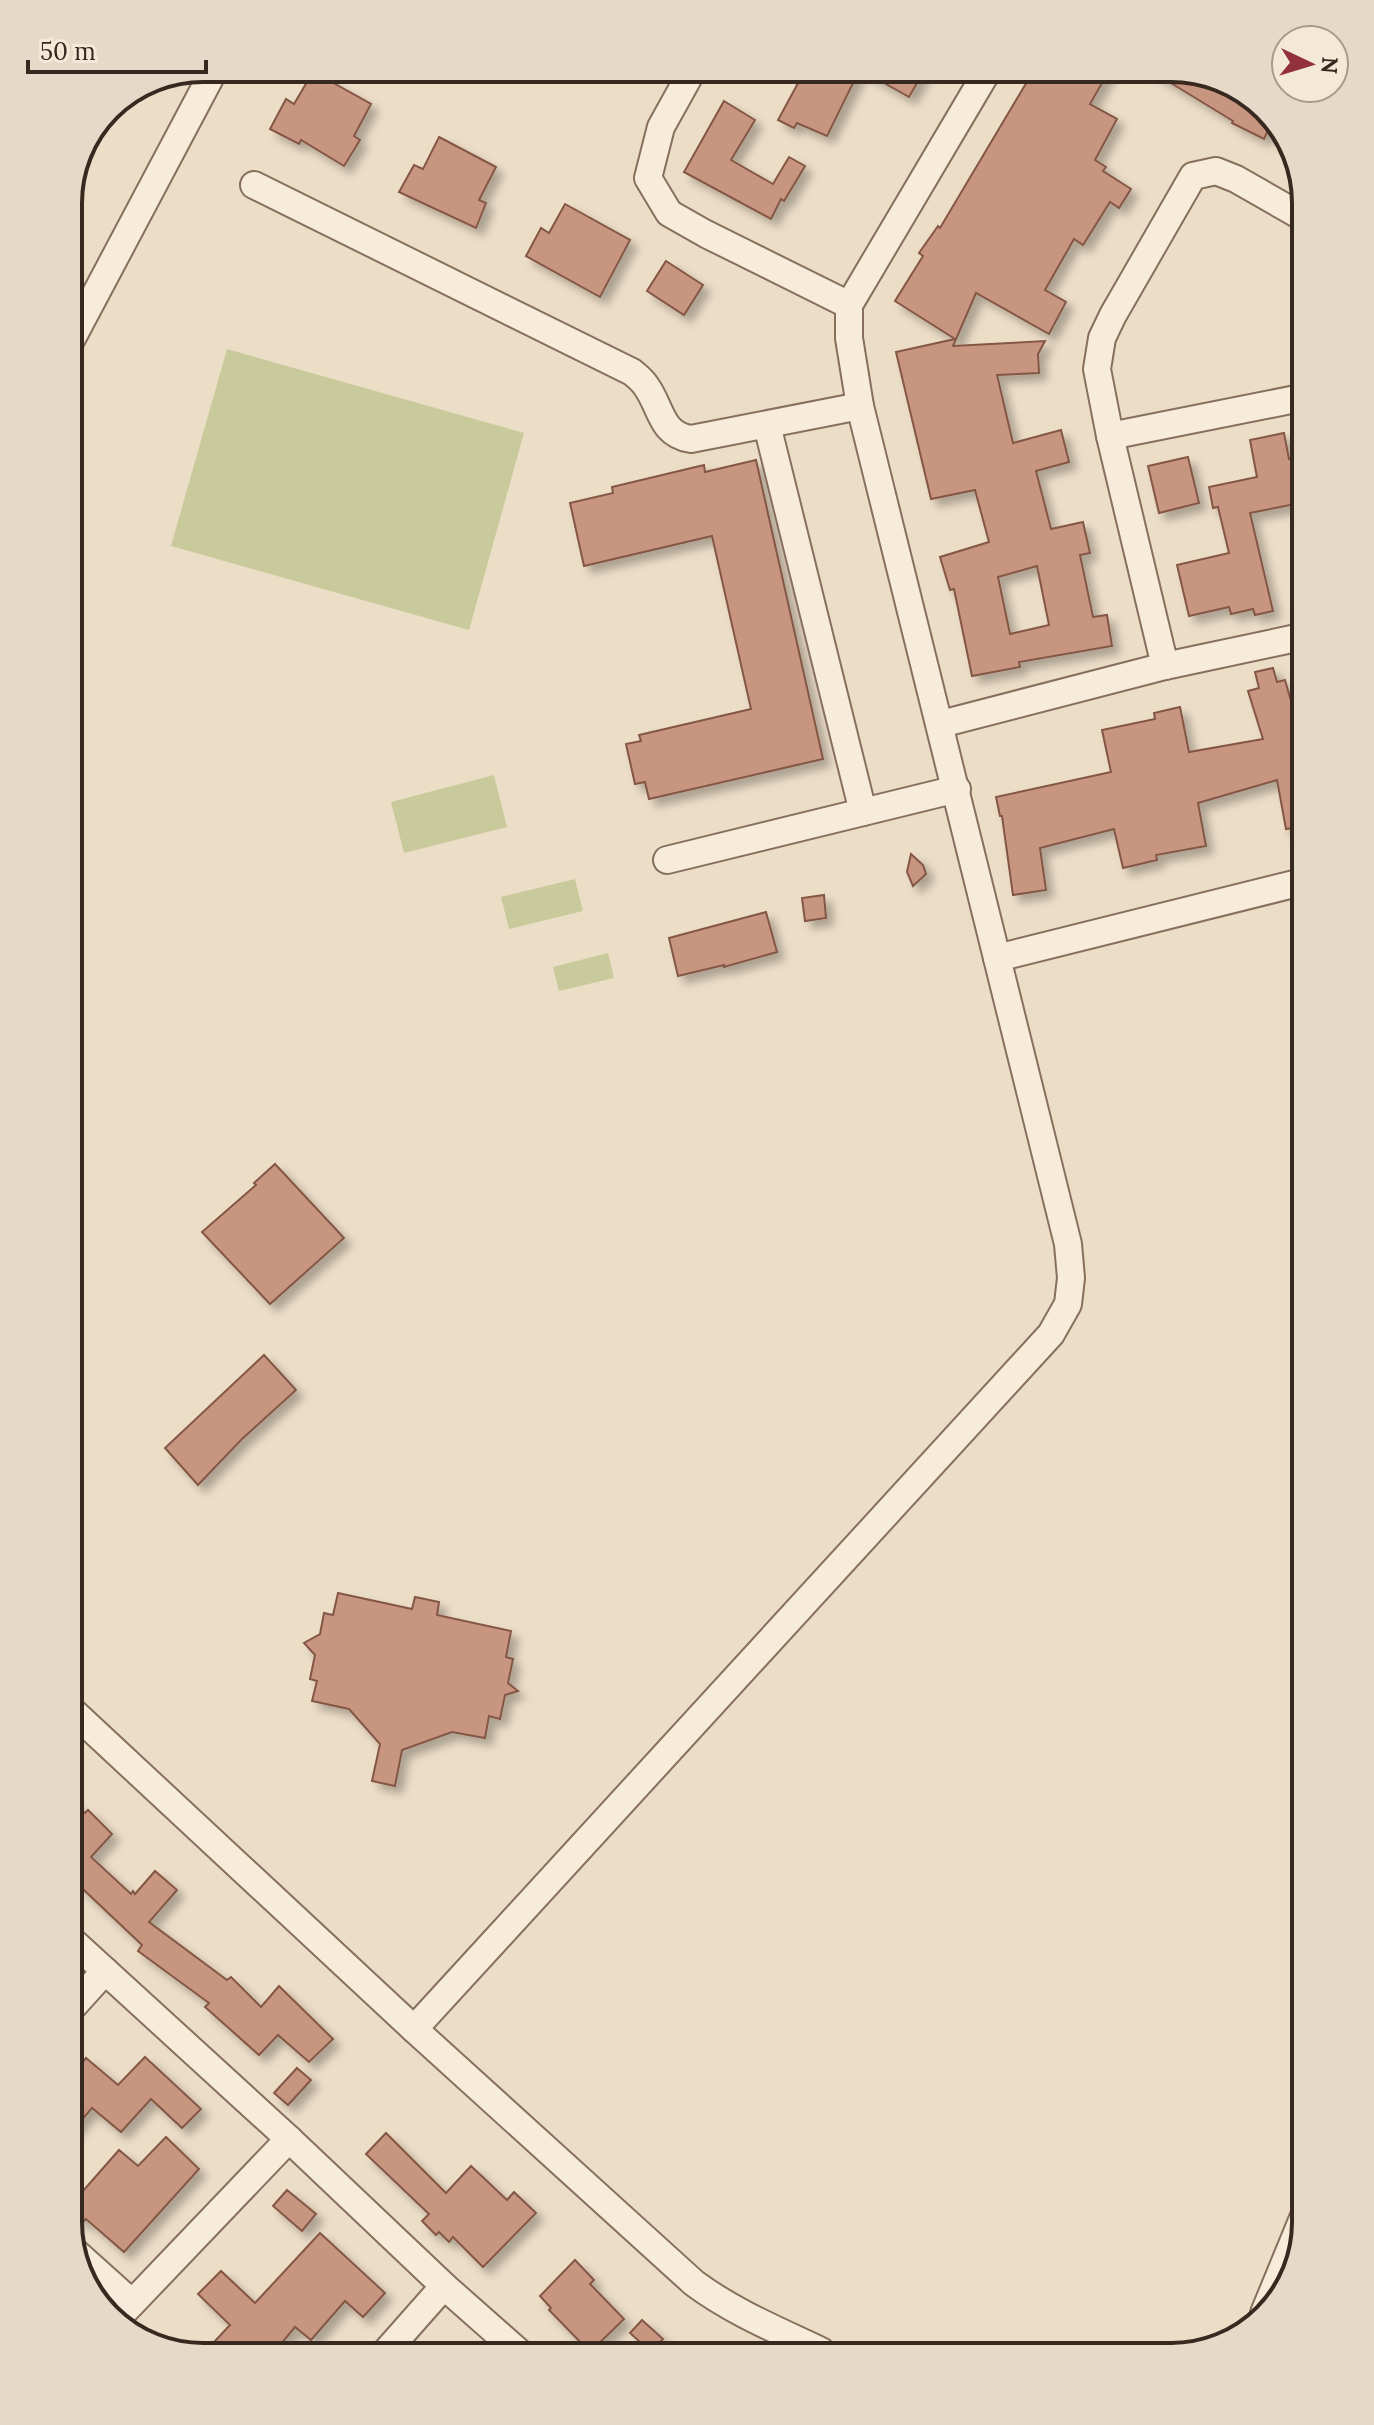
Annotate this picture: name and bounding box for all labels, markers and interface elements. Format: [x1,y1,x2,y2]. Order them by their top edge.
scale bar [28,24,206,74]
north arrow [1270,24,1350,104]
text: 50 m [40,36,96,67]
text: N [1315,56,1345,75]

